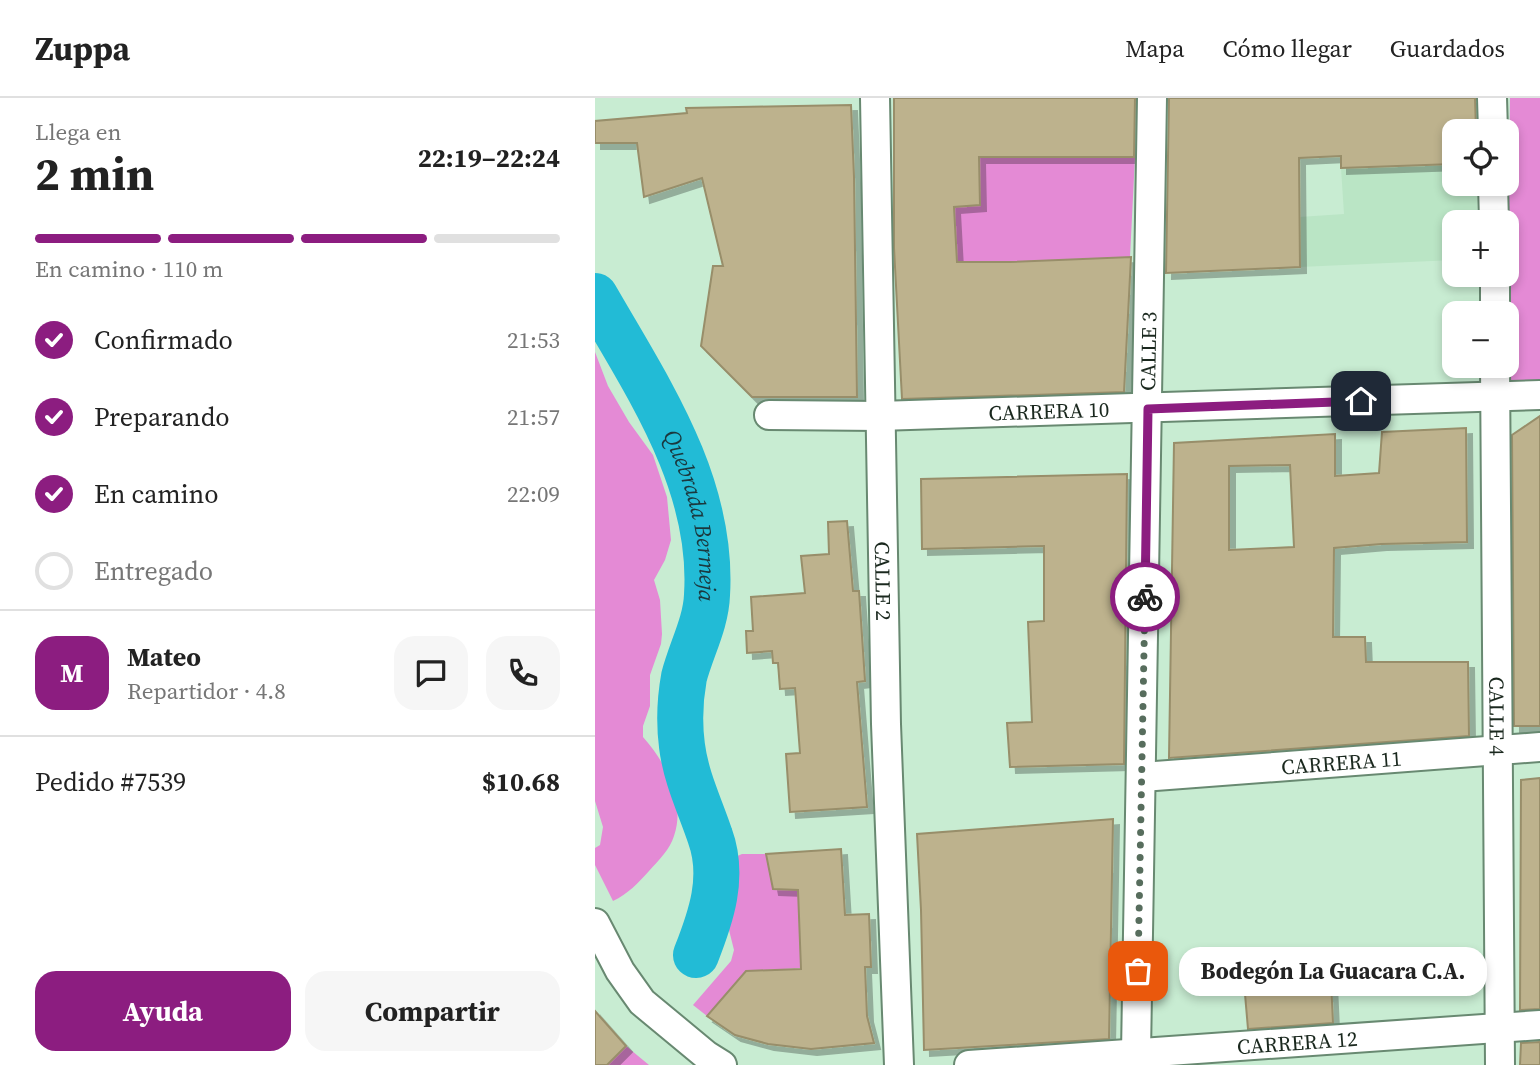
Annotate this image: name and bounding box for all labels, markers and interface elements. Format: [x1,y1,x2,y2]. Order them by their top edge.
text: Zuppa [35,26,130,71]
text: Mapa [1125,32,1184,65]
text: Cómo llegar [1222,32,1352,65]
text: Guardados [1390,32,1505,65]
text: Llega en [35,116,121,148]
map controls [1442,119,1519,378]
button: locate [1442,119,1519,196]
text: 22:19–22:24 [418,140,560,176]
text: 2 min [35,142,154,205]
button: + [1442,210,1519,287]
text: En camino · 110 m [35,253,223,285]
button: − [1442,301,1519,378]
street label: CALLE 3 [1133,311,1163,391]
icon: check [35,321,73,359]
text: Confirmado [94,322,233,358]
text: 21:53 [507,324,560,356]
pin [1331,371,1391,431]
icon: home [1342,382,1380,420]
street label: CARRERA 10 [988,394,1110,427]
icon: check [35,398,73,436]
text: Preparando [94,399,230,435]
text: 21:57 [507,401,560,433]
water label: Quebrada Bermeja [656,424,724,603]
icon: check [35,475,73,513]
text: En camino [94,476,219,512]
text: 22:09 [507,478,560,510]
street label: CALLE 2 [868,541,899,621]
text: Entregado [94,553,213,589]
courier [1110,562,1180,632]
icon: bike [1126,578,1164,616]
button: chat [394,636,468,710]
button: phone [486,636,560,710]
text: Mateo [127,639,201,675]
text: M [60,655,84,691]
text: Repartidor · 4.8 [127,675,286,707]
street label: CALLE 4 [1483,676,1512,756]
street label: CARRERA 11 [1280,743,1403,781]
text: Pedido #7539 [35,764,186,800]
text: $10.68 [482,764,560,800]
pin [1108,941,1168,1001]
callout: Bodegón La Guacara C.A. [1180,946,1488,996]
icon: bag [1119,952,1157,990]
text: Bodegón La Guacara C.A. [1201,955,1465,987]
button: Ayuda [35,971,291,1051]
button: Compartir [305,971,560,1051]
street label: CARRERA 12 [1236,1023,1358,1061]

